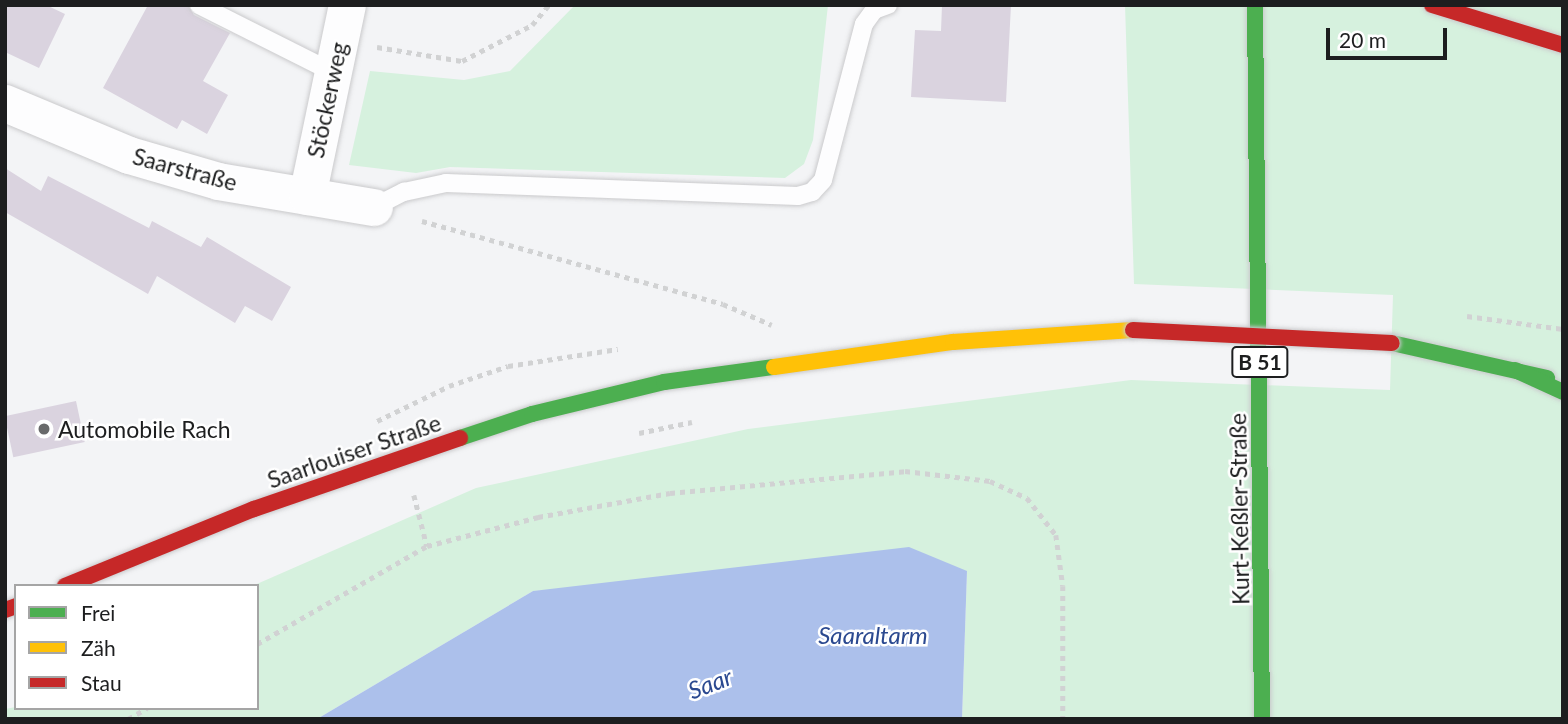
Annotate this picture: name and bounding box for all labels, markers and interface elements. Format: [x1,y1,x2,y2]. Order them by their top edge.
scale bar [1330,14,1451,58]
text: 20 m [1339,27,1386,52]
street label: Stöckerweg [301,40,353,160]
street label: Saarstraße [130,142,240,196]
road number: B 51 [1230,344,1290,380]
street label: Saarlouiser Straße [263,408,445,494]
street label: Kurt-Keßler-Straße [1224,413,1254,605]
place label: Automobile Rach [58,415,231,443]
marker: Automobile Rach [36,421,52,437]
legend [14,584,259,710]
text: Frei [81,600,115,625]
water label: Saaraltarm [818,621,928,649]
text: Zäh [81,635,116,660]
water label: Saar [684,662,736,704]
text: Stau [81,670,122,695]

